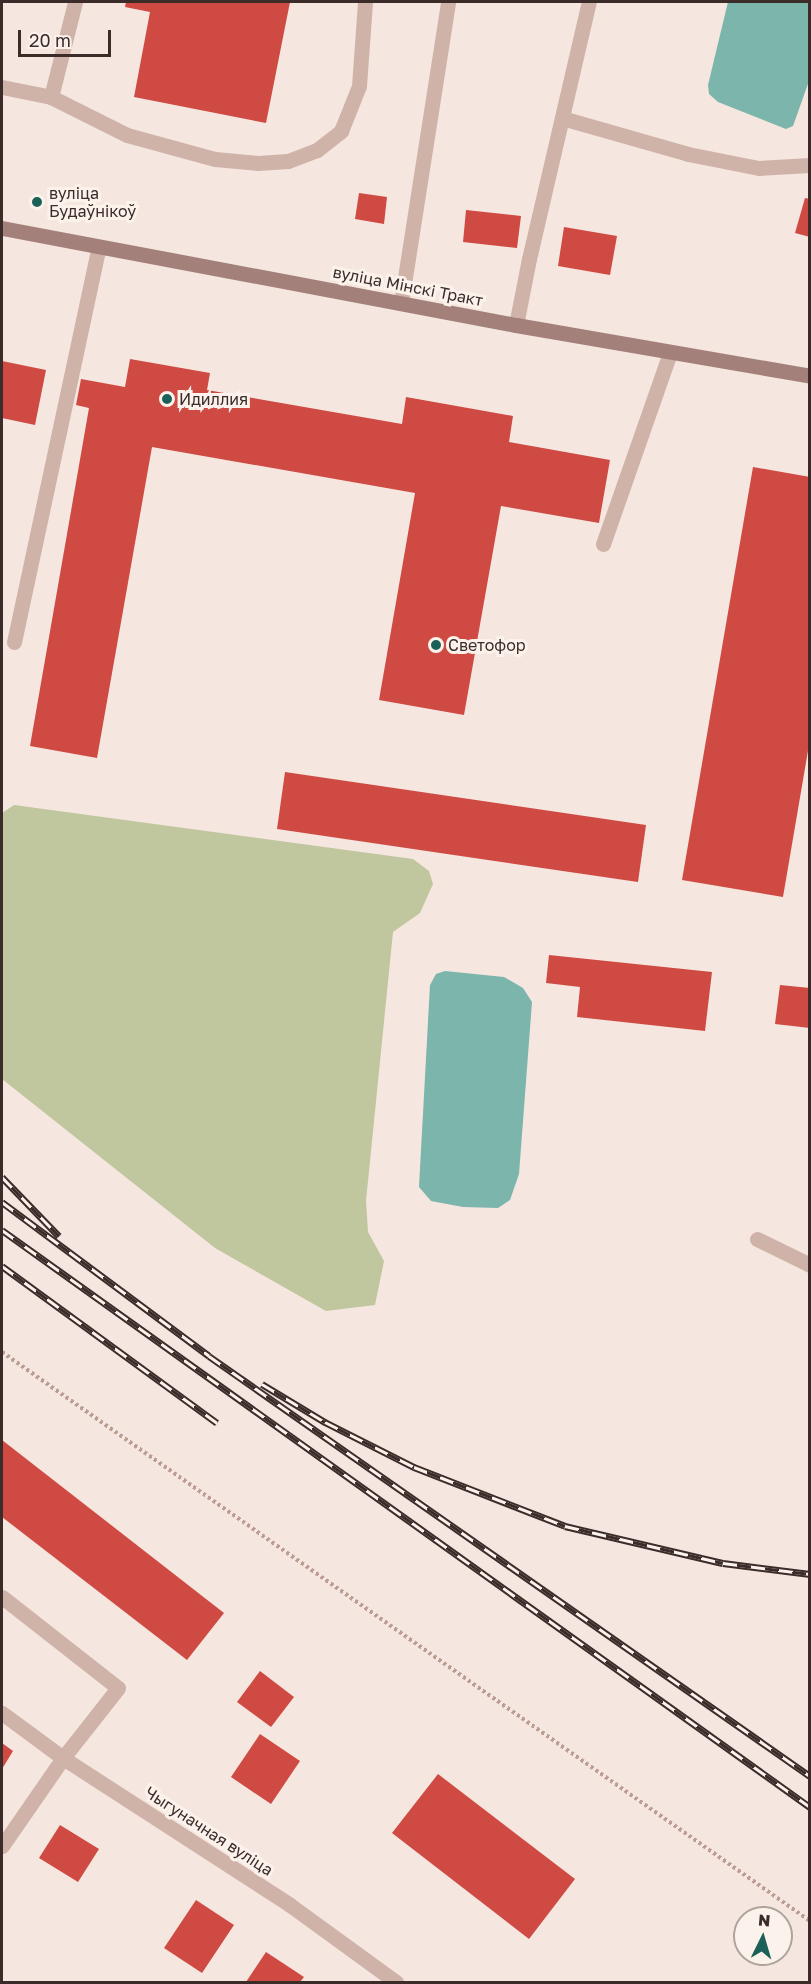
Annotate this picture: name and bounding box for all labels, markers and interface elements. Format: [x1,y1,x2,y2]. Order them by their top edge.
scale bar [21,18,114,56]
text: 20 m [29,29,71,51]
place label: вуліца Будаўнікоў [49,183,136,221]
marker: вуліца Будаўнікоў [30,195,44,209]
street label: вуліца Мінскі Тракт [331,262,485,310]
place label: Идиллия [179,389,248,409]
marker: Идиллия [160,392,174,406]
place label: Светофор [448,635,526,655]
marker: Светофор [429,638,443,652]
street label: Чыгуначная вуліца [141,1782,277,1880]
north arrow [733,1906,793,1966]
text: N [757,1910,771,1931]

